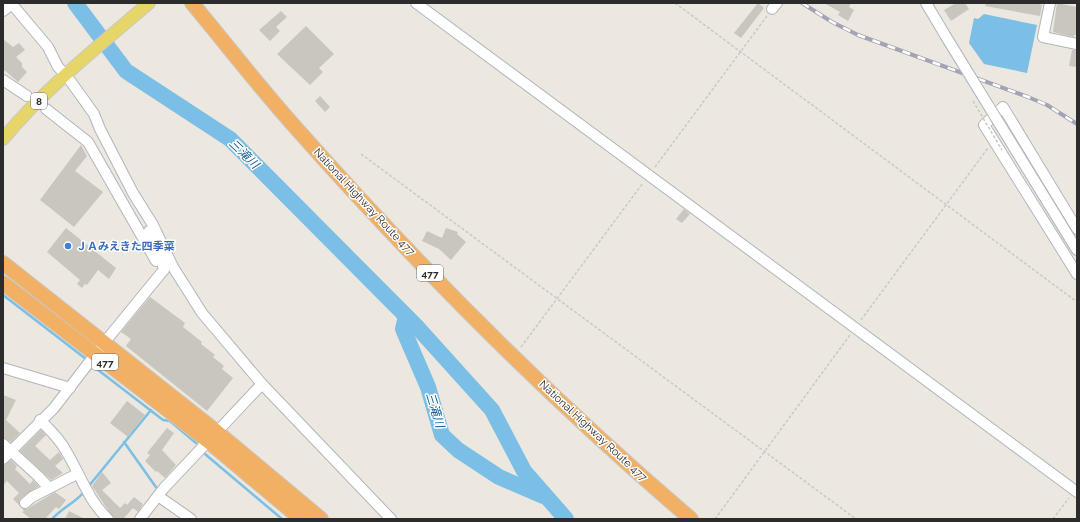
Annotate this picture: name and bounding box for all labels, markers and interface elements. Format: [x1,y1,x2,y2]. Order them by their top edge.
road number: 8 [31,93,47,109]
water label: 三滝川 [226,136,263,173]
street label: National Highway Route 477 [311,146,417,259]
place label: ＪＡみえきた四季菜 [76,240,175,253]
marker: ＪＡみえきた四季菜 [63,241,73,251]
road number: 477 [417,265,443,281]
road number: 477 [92,354,118,370]
street label: National Highway Route 477 [537,378,650,484]
water label: 三滝川 [423,391,448,431]

